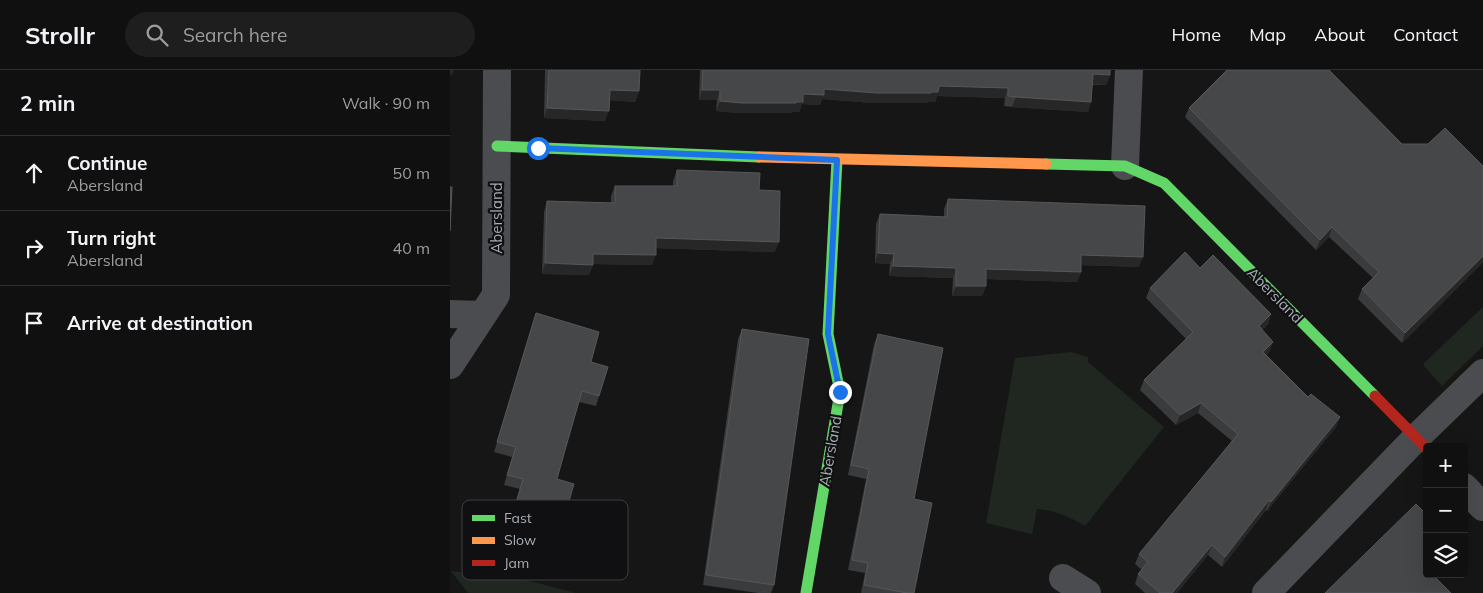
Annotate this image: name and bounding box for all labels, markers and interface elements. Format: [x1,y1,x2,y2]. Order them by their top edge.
search box [125,12,475,57]
text: Strollr [25,20,95,50]
icon: search [143,21,171,49]
text: Search here [183,23,287,47]
text: Home [1171,23,1221,46]
text: Map [1249,23,1286,46]
text: About [1314,23,1365,46]
text: Contact [1393,23,1458,46]
text: 2 min [20,90,75,116]
text: Walk · 90 m [342,93,430,113]
route start [527,137,550,160]
text: Continue [67,151,147,175]
icon: ahead [20,159,48,187]
text: 50 m [393,163,430,183]
text: Abersland [67,175,143,195]
street label: Abersland [487,182,506,254]
text: Turn right [67,226,156,250]
icon: right [20,234,48,262]
text: 40 m [393,238,430,258]
text: Abersland [67,250,143,270]
street label: Abersland [1243,263,1307,327]
icon: arrive [20,309,48,337]
text: Arrive at destination [67,311,253,335]
route end [829,381,852,404]
street label: Abersland [814,414,846,488]
map controls [1423,443,1468,578]
button: + [1423,443,1468,488]
button: − [1423,488,1468,533]
legend [462,500,628,580]
text: Fast [504,509,532,527]
text: Slow [504,531,536,549]
button: layers [1423,533,1468,578]
text: Jam [504,554,529,572]

